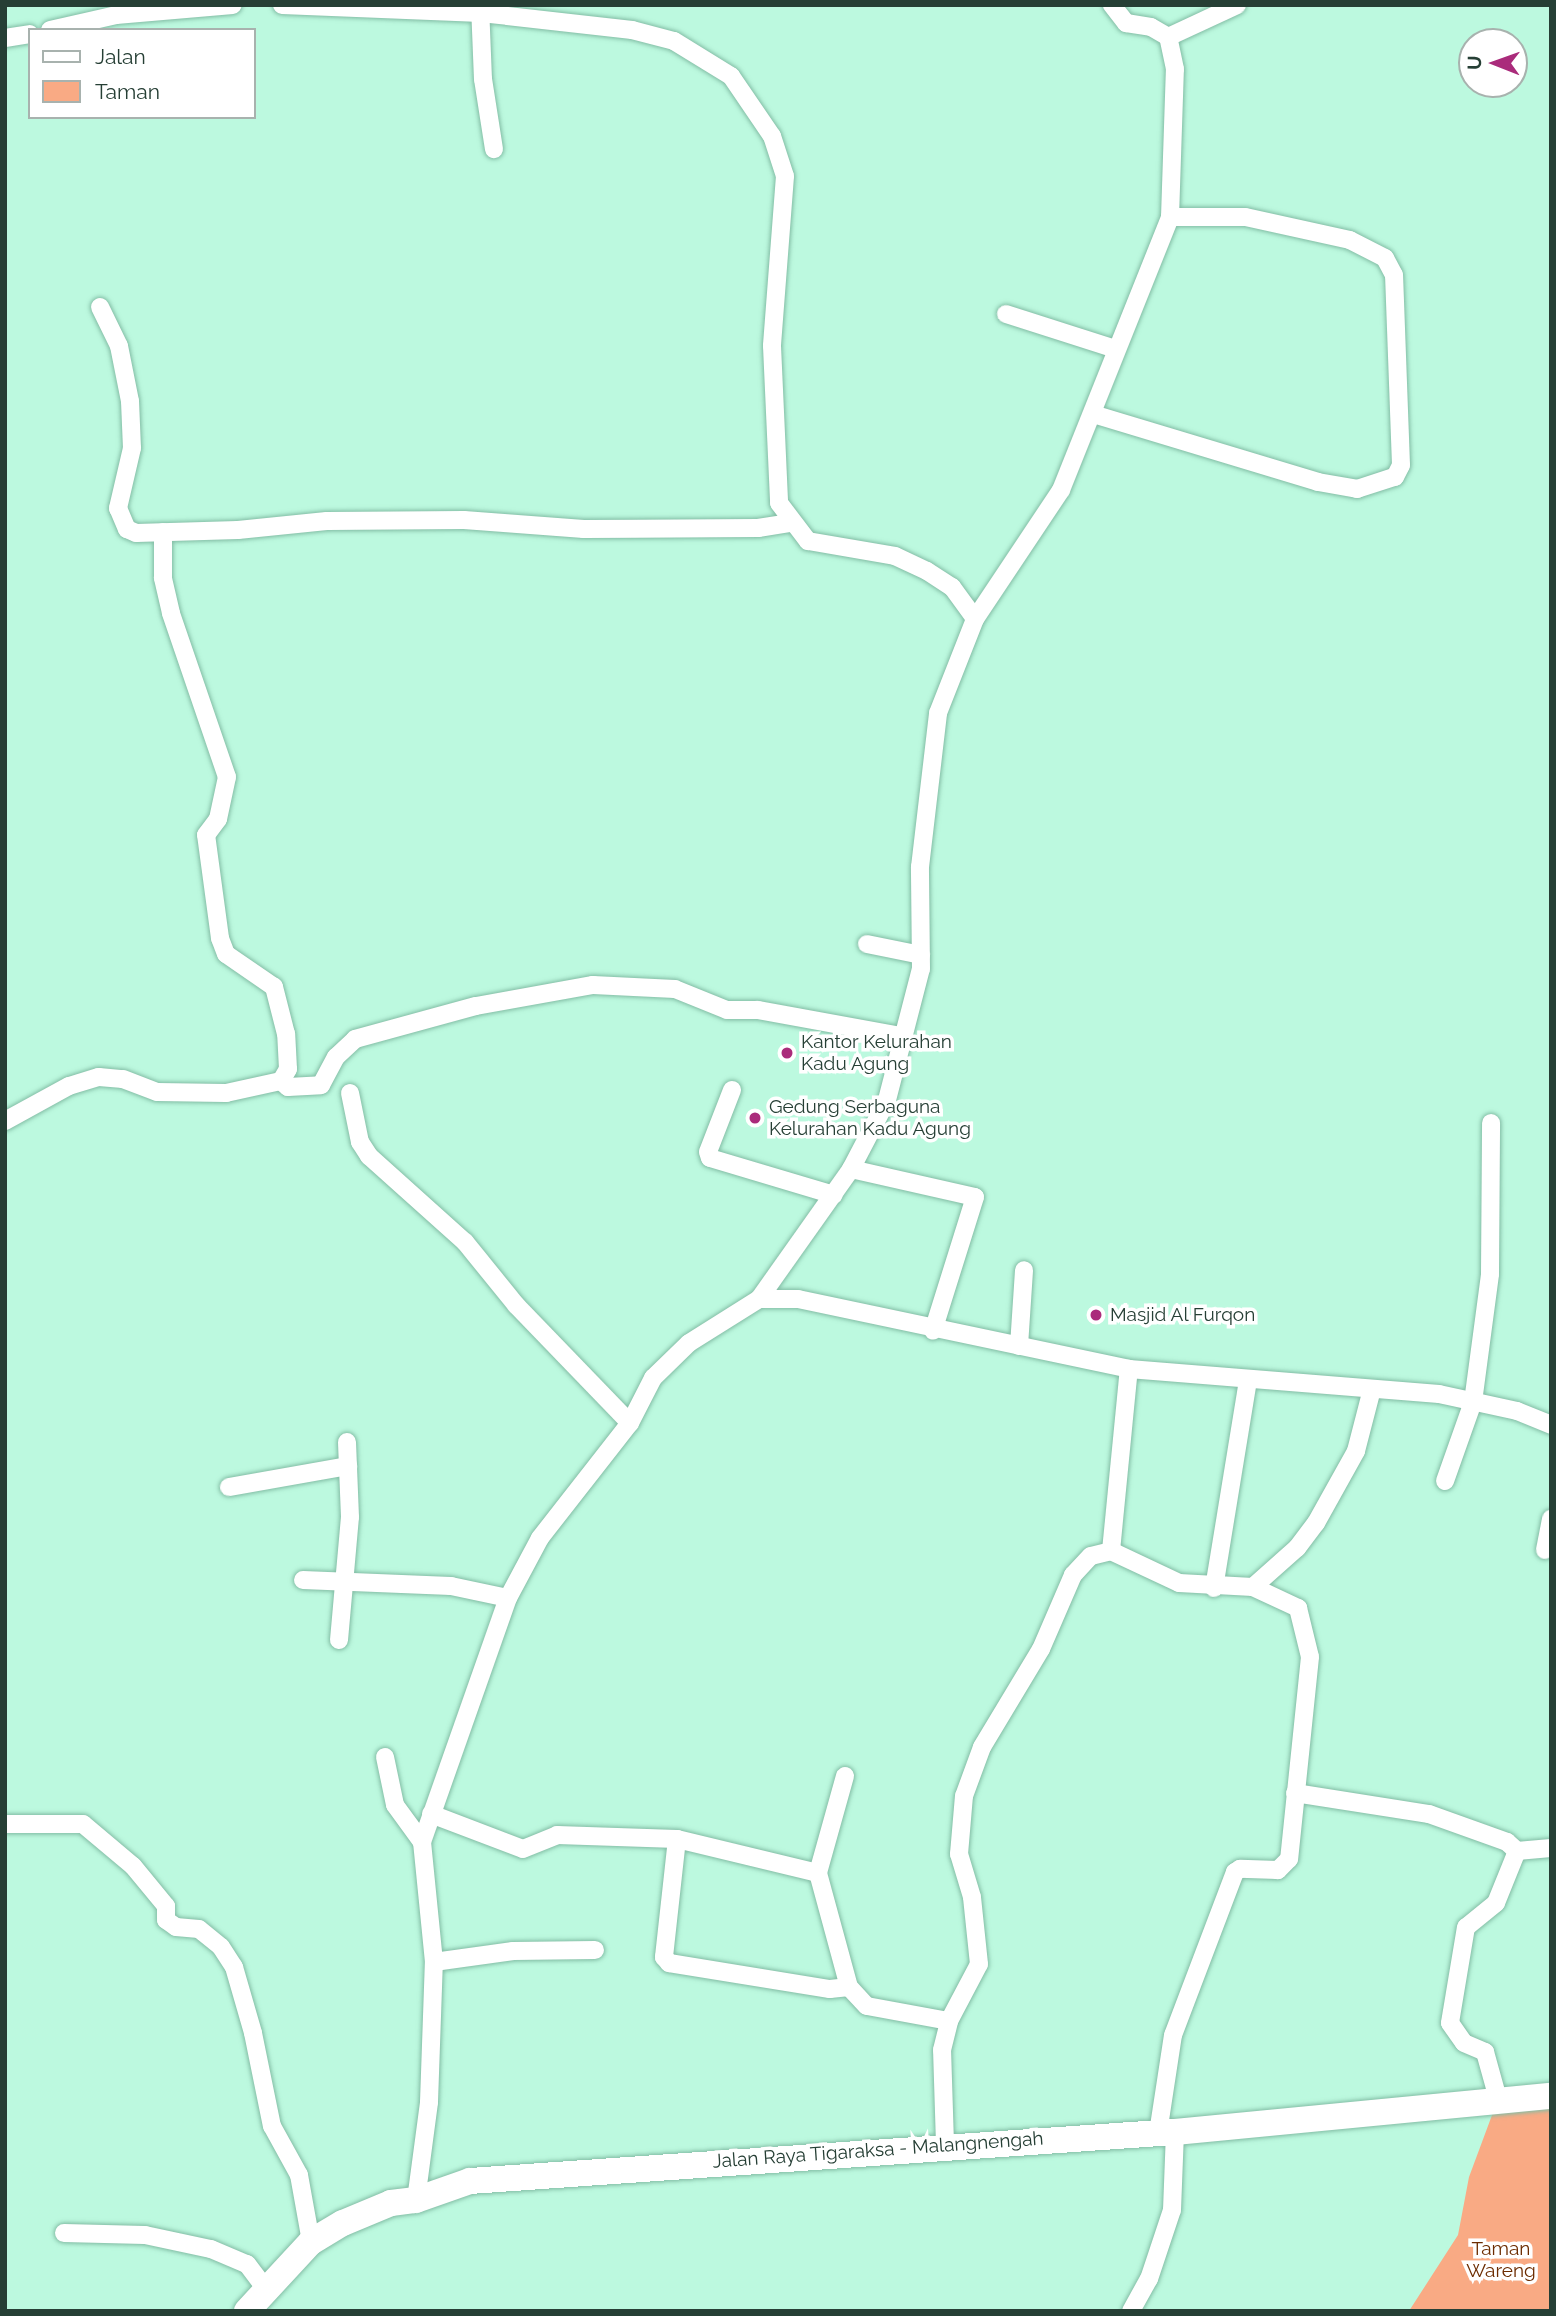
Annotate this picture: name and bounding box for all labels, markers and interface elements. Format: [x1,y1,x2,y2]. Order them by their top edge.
legend [28,28,256,119]
north arrow [1458,28,1528,98]
text: Jalan [95,44,146,69]
text: U [1463,55,1485,70]
text: Taman [95,79,160,104]
place label: Kantor Kelurahan Kadu Agung [801,1031,952,1075]
marker: Kantor Kelurahan Kadu Agung [779,1045,795,1061]
place label: Gedung Serbaguna Kelurahan Kadu Agung [769,1096,972,1140]
marker: Gedung Serbaguna Kelurahan Kadu Agung [747,1110,763,1126]
place label: Masjid Al Furqon [1110,1304,1256,1326]
marker: Masjid Al Furqon [1088,1307,1104,1323]
street label: Jalan Raya Tigaraksa - Malangnengah [712,2127,1044,2173]
park label: Taman Wareng [1466,2238,1536,2282]

